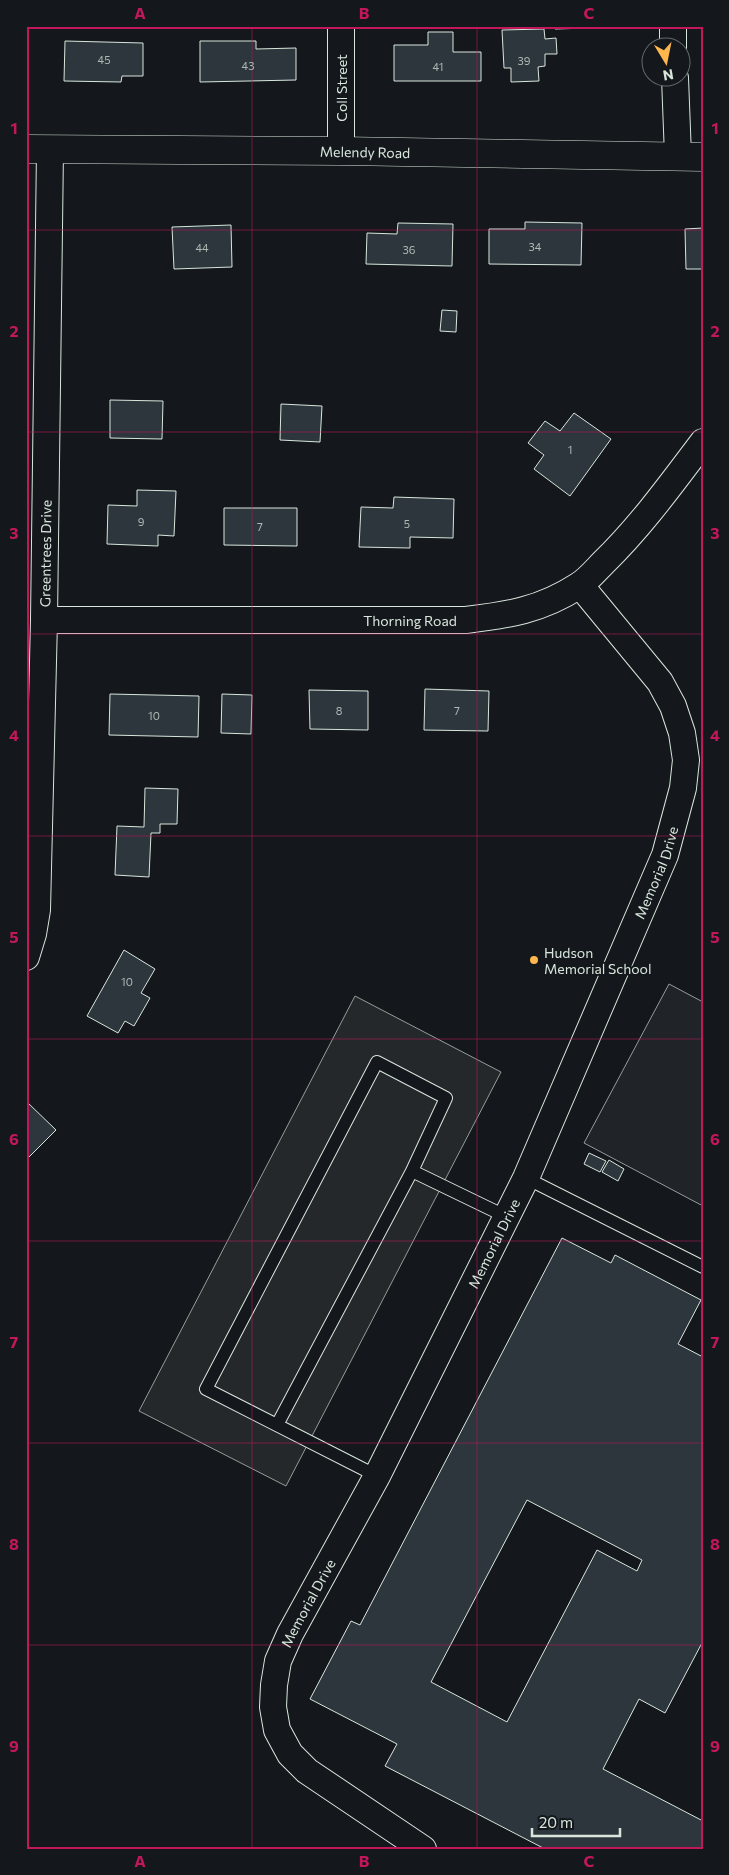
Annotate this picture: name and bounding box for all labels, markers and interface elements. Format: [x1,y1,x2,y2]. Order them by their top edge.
text: A [134,3,146,22]
text: B [359,3,370,22]
text: C [584,3,595,22]
north arrow [642,38,692,88]
house number: 45 [98,53,110,66]
street label: Coll Street [333,54,350,122]
house number: 39 [518,54,531,67]
house number: 43 [242,59,254,72]
house number: 41 [433,60,443,73]
text: N [662,66,675,85]
text: 1 [10,118,18,137]
text: 1 [711,118,719,137]
street label: Melendy Road [320,142,410,161]
house number: 34 [529,240,542,253]
house number: 44 [195,241,209,254]
house number: 36 [403,243,416,256]
text: 2 [9,321,19,340]
text: 2 [710,321,720,340]
house number: 1 [568,443,572,456]
street label: Greentrees Drive [36,500,54,607]
house number: 9 [138,515,145,528]
house number: 5 [404,517,410,530]
house number: 7 [257,520,263,533]
text: 3 [9,523,19,542]
text: 3 [710,523,720,542]
street label: Thorning Road [363,612,457,629]
house number: 8 [336,704,343,717]
house number: 7 [454,704,460,717]
house number: 10 [148,709,160,722]
text: 4 [9,725,19,744]
text: 4 [710,725,720,744]
street label: Memorial Drive [630,824,681,921]
text: 5 [9,927,19,946]
text: 5 [710,927,720,946]
place label: Hudson Memorial School [544,944,652,977]
marker: Hudson Memorial School [528,954,540,966]
house number: 10 [121,975,133,988]
text: 6 [9,1129,19,1148]
text: 6 [710,1129,720,1148]
street label: Memorial Drive [464,1196,523,1291]
text: 7 [10,1332,19,1351]
text: 7 [711,1332,720,1351]
text: 8 [9,1534,19,1553]
text: 8 [710,1534,720,1553]
street label: Memorial Drive [277,1556,338,1650]
text: 9 [9,1736,19,1755]
text: 9 [710,1736,720,1755]
scale bar [532,1805,619,1837]
text: 20 m [539,1813,573,1831]
text: A [134,1851,146,1870]
text: B [359,1851,370,1870]
text: C [584,1851,595,1870]

